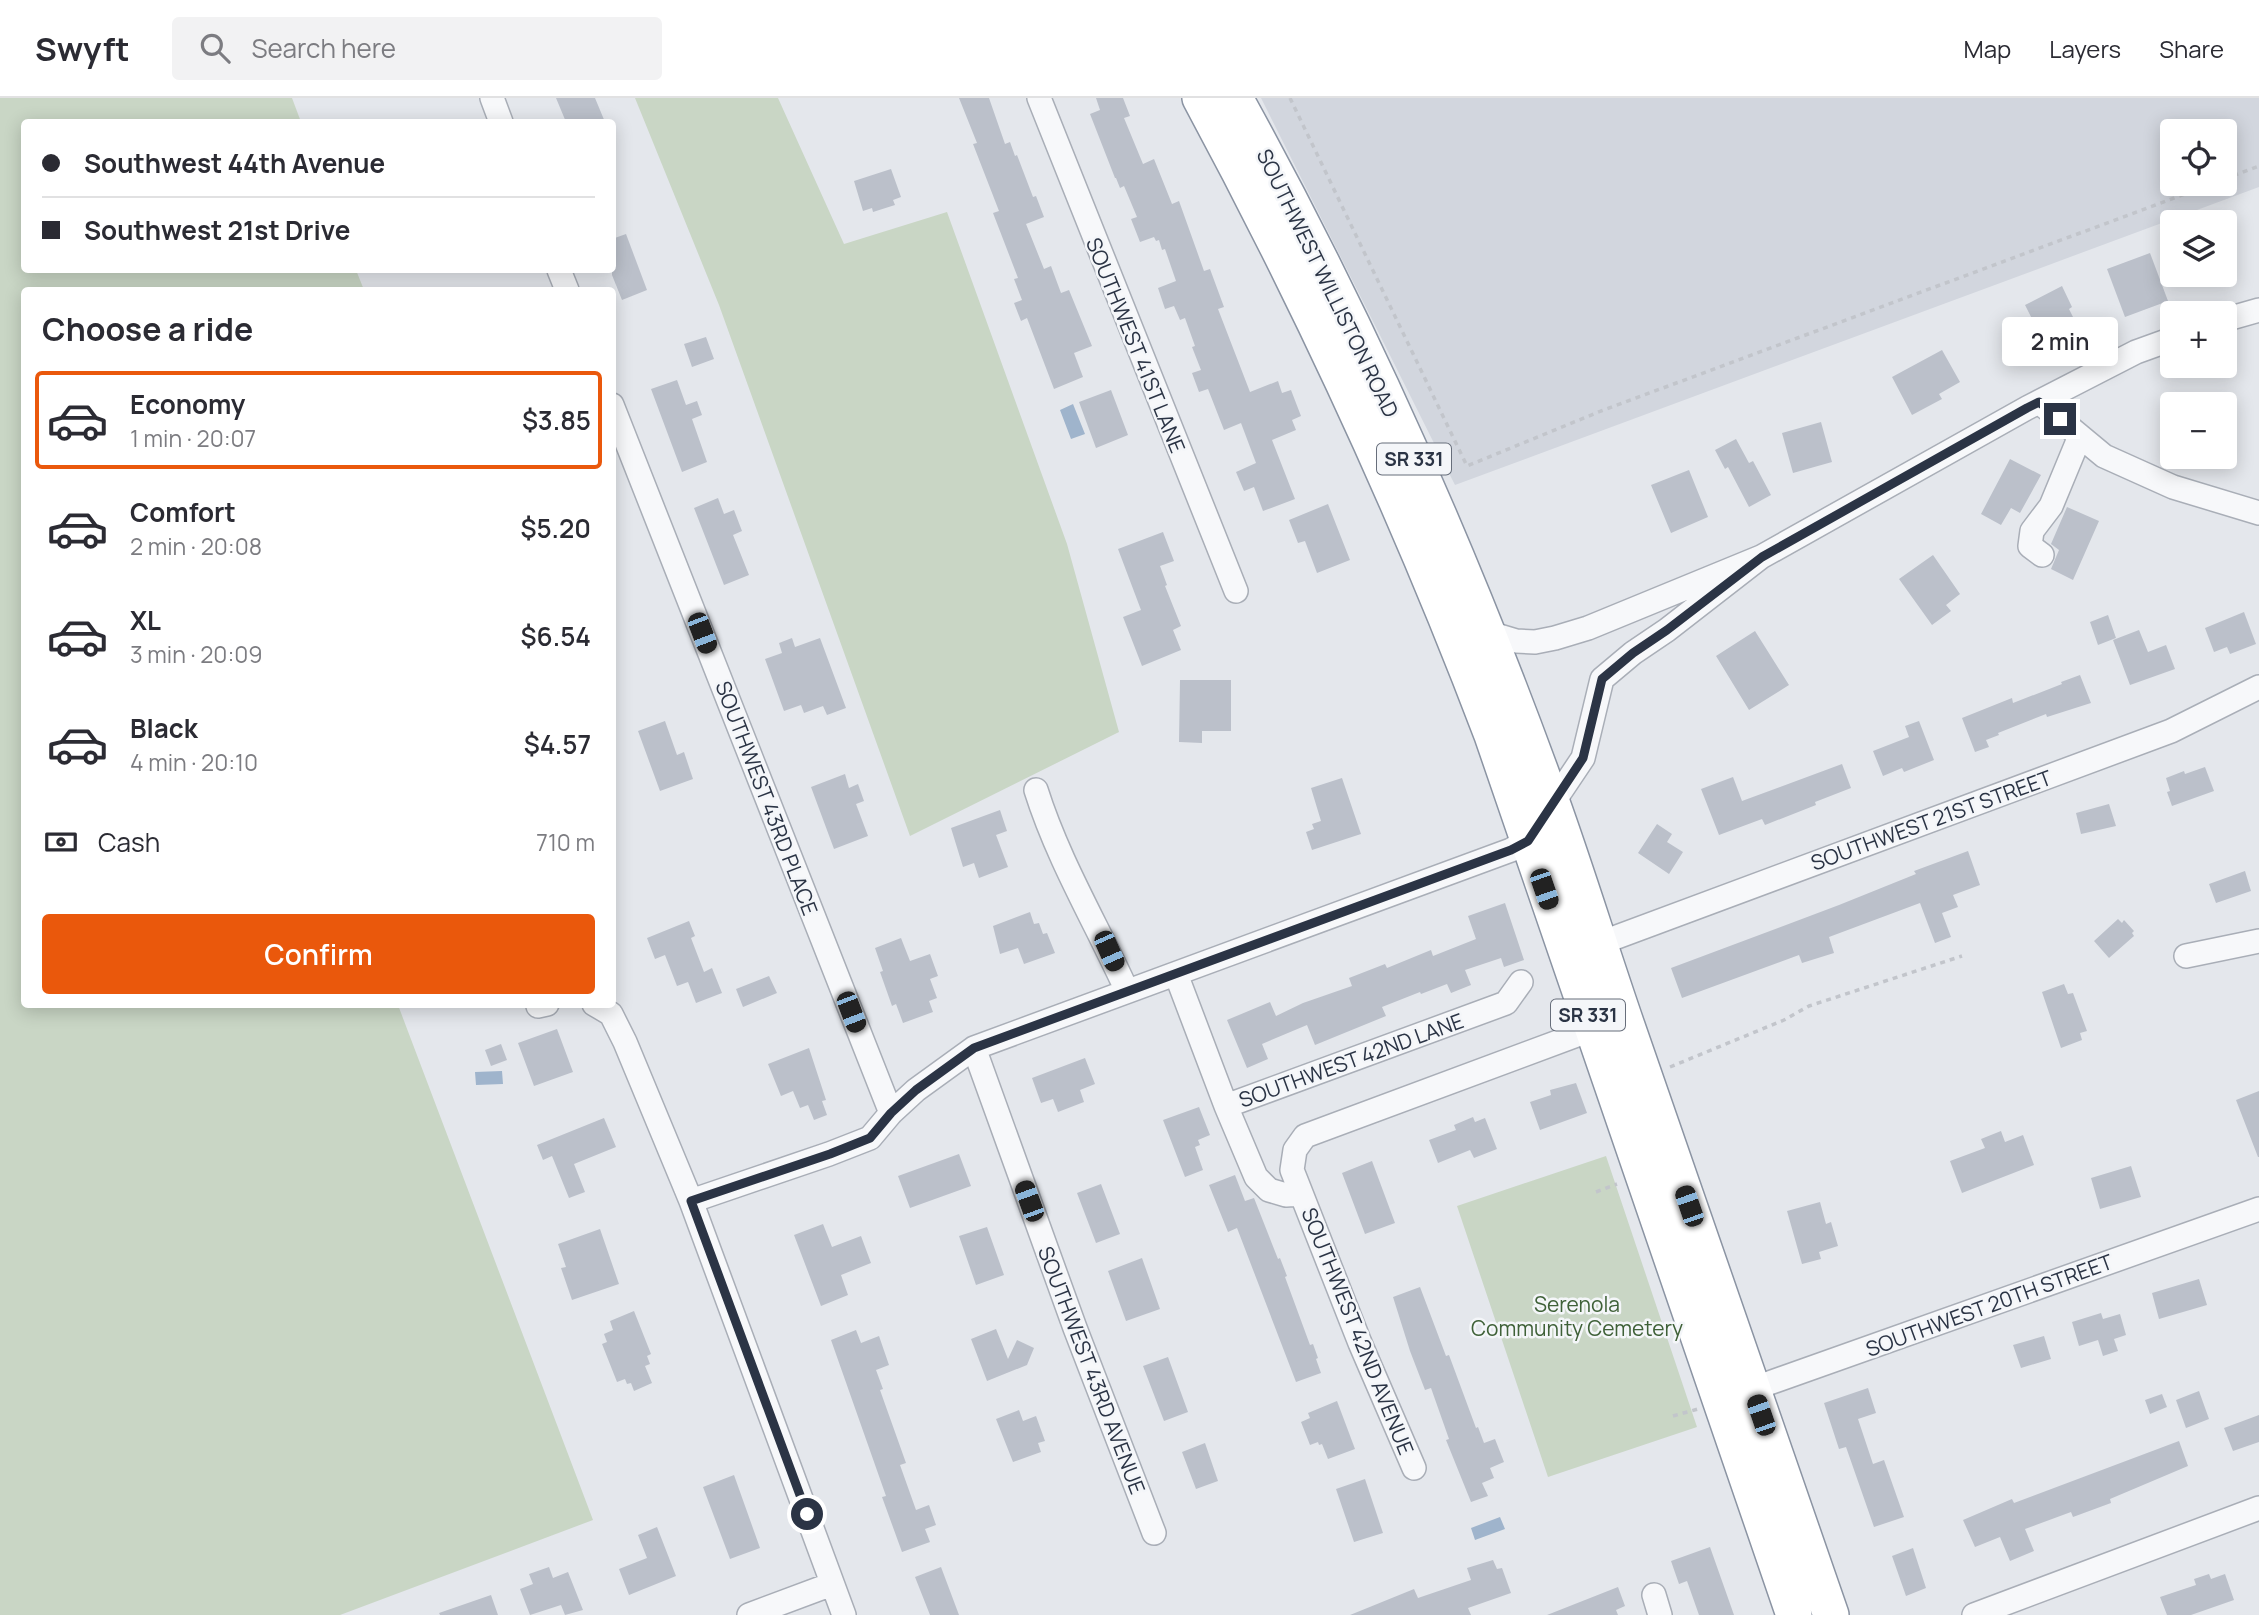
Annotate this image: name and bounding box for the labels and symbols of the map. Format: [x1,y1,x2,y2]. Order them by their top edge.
street label: SOUTHWEST WILLISTON ROAD [1251,144,1405,422]
street label: SOUTHWEST 41ST LANE [1080,233,1192,457]
callout: 2 min [2002,317,2118,366]
route end [2044,403,2076,435]
road number: SR 331 [1377,444,1451,474]
car [685,610,720,656]
street label: SOUTHWEST 43RD PLACE [709,677,825,919]
street label: SOUTHWEST 21ST STREET [1807,763,2056,877]
car [1528,866,1561,912]
car [1091,928,1128,974]
car [834,989,869,1035]
road number: SR 331 [1551,1000,1625,1030]
street label: SOUTHWEST 42ND LANE [1235,1006,1467,1114]
car [1012,1178,1047,1224]
car [1673,1183,1706,1229]
street label: SOUTHWEST 42ND AVENUE [1295,1203,1421,1459]
street label: SOUTHWEST 43RD AVENUE [1032,1242,1152,1498]
street label: SOUTHWEST 20TH STREET [1862,1247,2117,1363]
park label: Serenola Community Cemetery [1471,1290,1683,1342]
car [1745,1392,1778,1438]
route start [791,1498,823,1530]

